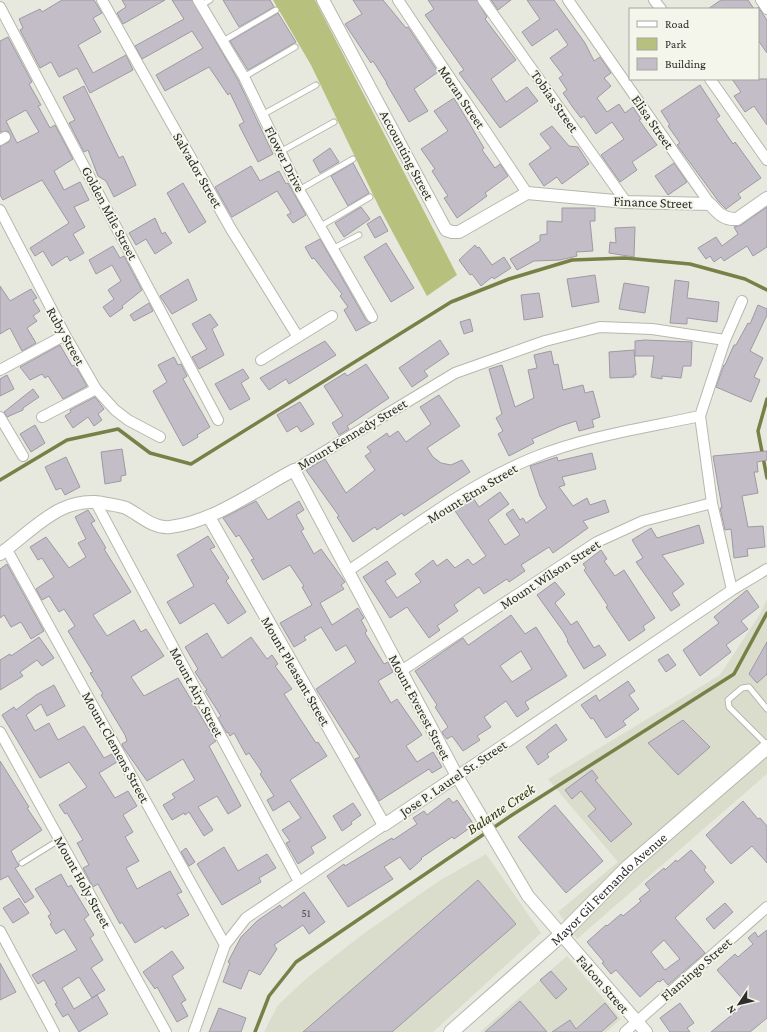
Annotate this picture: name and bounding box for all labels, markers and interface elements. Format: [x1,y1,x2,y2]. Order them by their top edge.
legend [629,8,759,80]
text: Road [665,17,690,31]
text: Park [665,37,687,51]
text: Building [665,57,706,71]
street label: Moran Street [435,62,489,132]
street label: Tobias Street [528,67,582,135]
street label: Elisa Street [629,92,678,152]
street label: Accounting Street [377,107,438,203]
street label: Flower Drive [262,123,308,195]
street label: Salvador Street [170,130,226,211]
street label: Golden Mile Street [79,163,142,263]
street label: Finance Street [613,193,693,211]
street label: Ruby Street [43,304,89,368]
street label: Mount Kennedy Street [294,395,410,473]
street label: Mount Etna Street [424,460,520,526]
street label: Mount Wilson Street [497,535,603,612]
street label: Mount Pleasant Street [258,613,334,729]
street label: Mount Airy Street [167,644,228,740]
street label: Mount Everest Street [385,652,455,763]
street label: Mount Clemens Street [79,689,153,806]
street label: Jose P. Laurel Sr. Street [395,736,510,821]
water label: Balante Creek [464,780,539,838]
street label: Mayor Gil Fernando Avenue [547,829,670,948]
street label: Mount Holy Street [51,833,115,931]
house number: 51 [301,906,311,920]
street label: Flamingo Street [657,934,735,1004]
street label: Falcon Street [573,951,633,1017]
north arrow [719,984,759,1024]
text: N [723,1003,738,1016]

